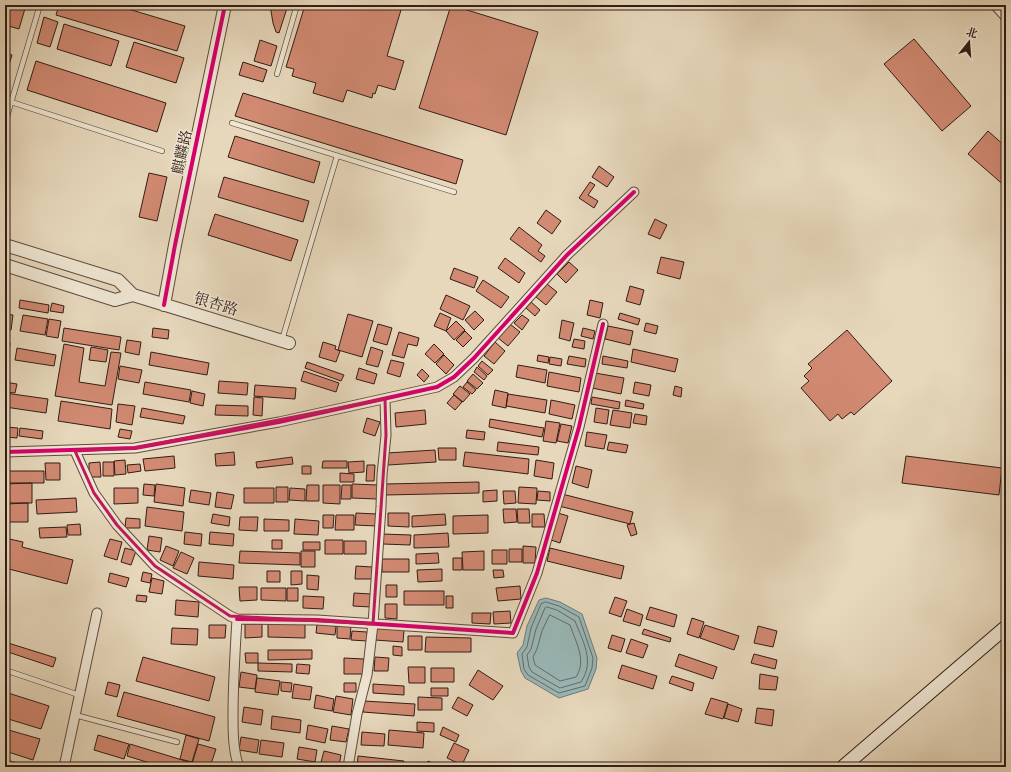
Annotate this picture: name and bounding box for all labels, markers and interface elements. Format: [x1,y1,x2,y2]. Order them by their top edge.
north arrow [949,22,989,62]
text: 北 [964,24,979,43]
street label: 麒麟路 [169,128,198,177]
street label: 银杏路 [191,289,240,322]

